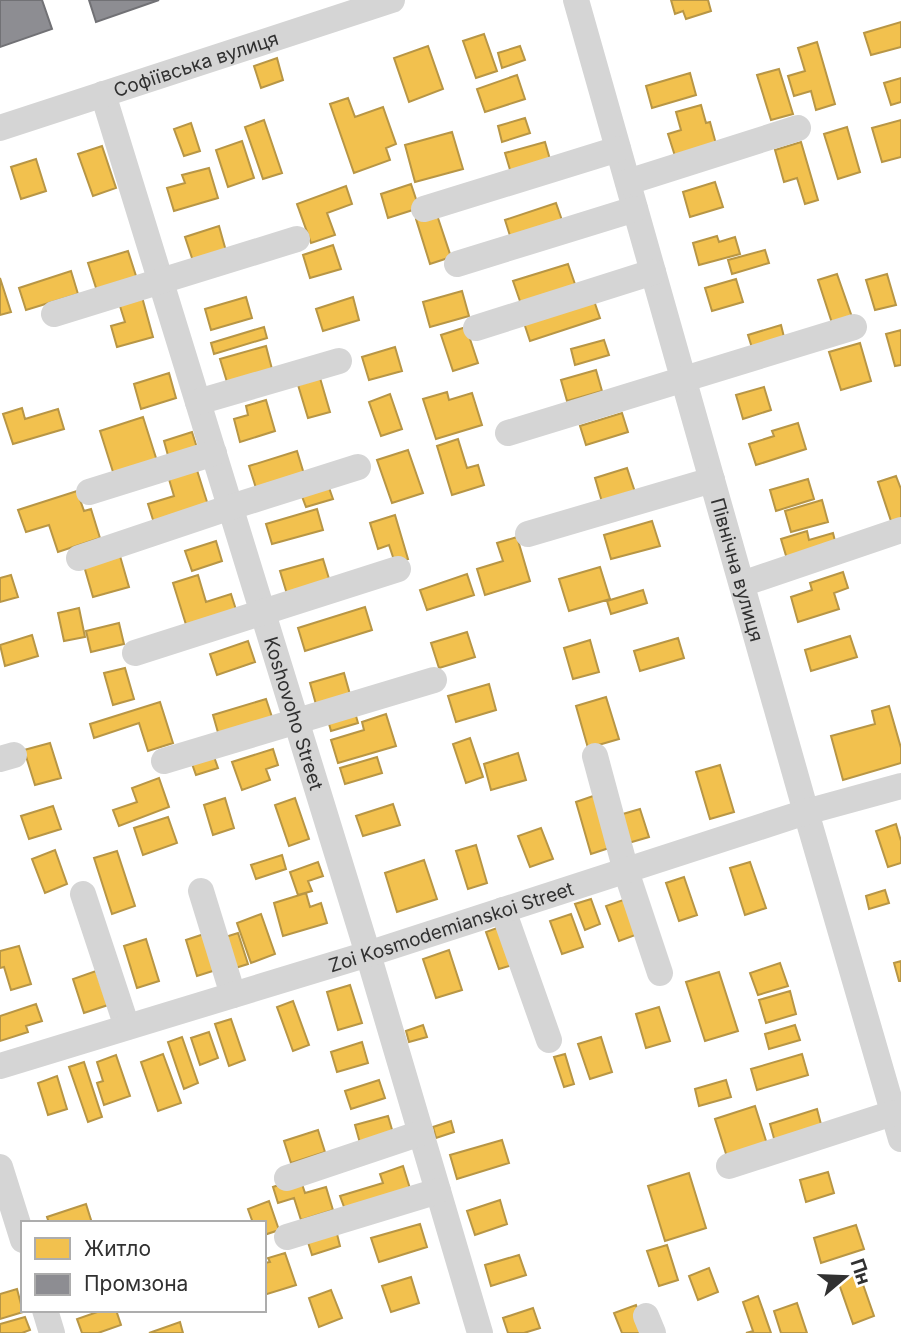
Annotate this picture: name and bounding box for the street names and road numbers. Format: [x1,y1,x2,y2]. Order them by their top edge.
street label: Софіївська вулиця [111,27,281,102]
street label: Північна вулиця [706,495,768,644]
street label: Koshovoho Street [259,634,328,793]
street label: Zoi Kosmodemianskoi Street [326,877,576,977]

